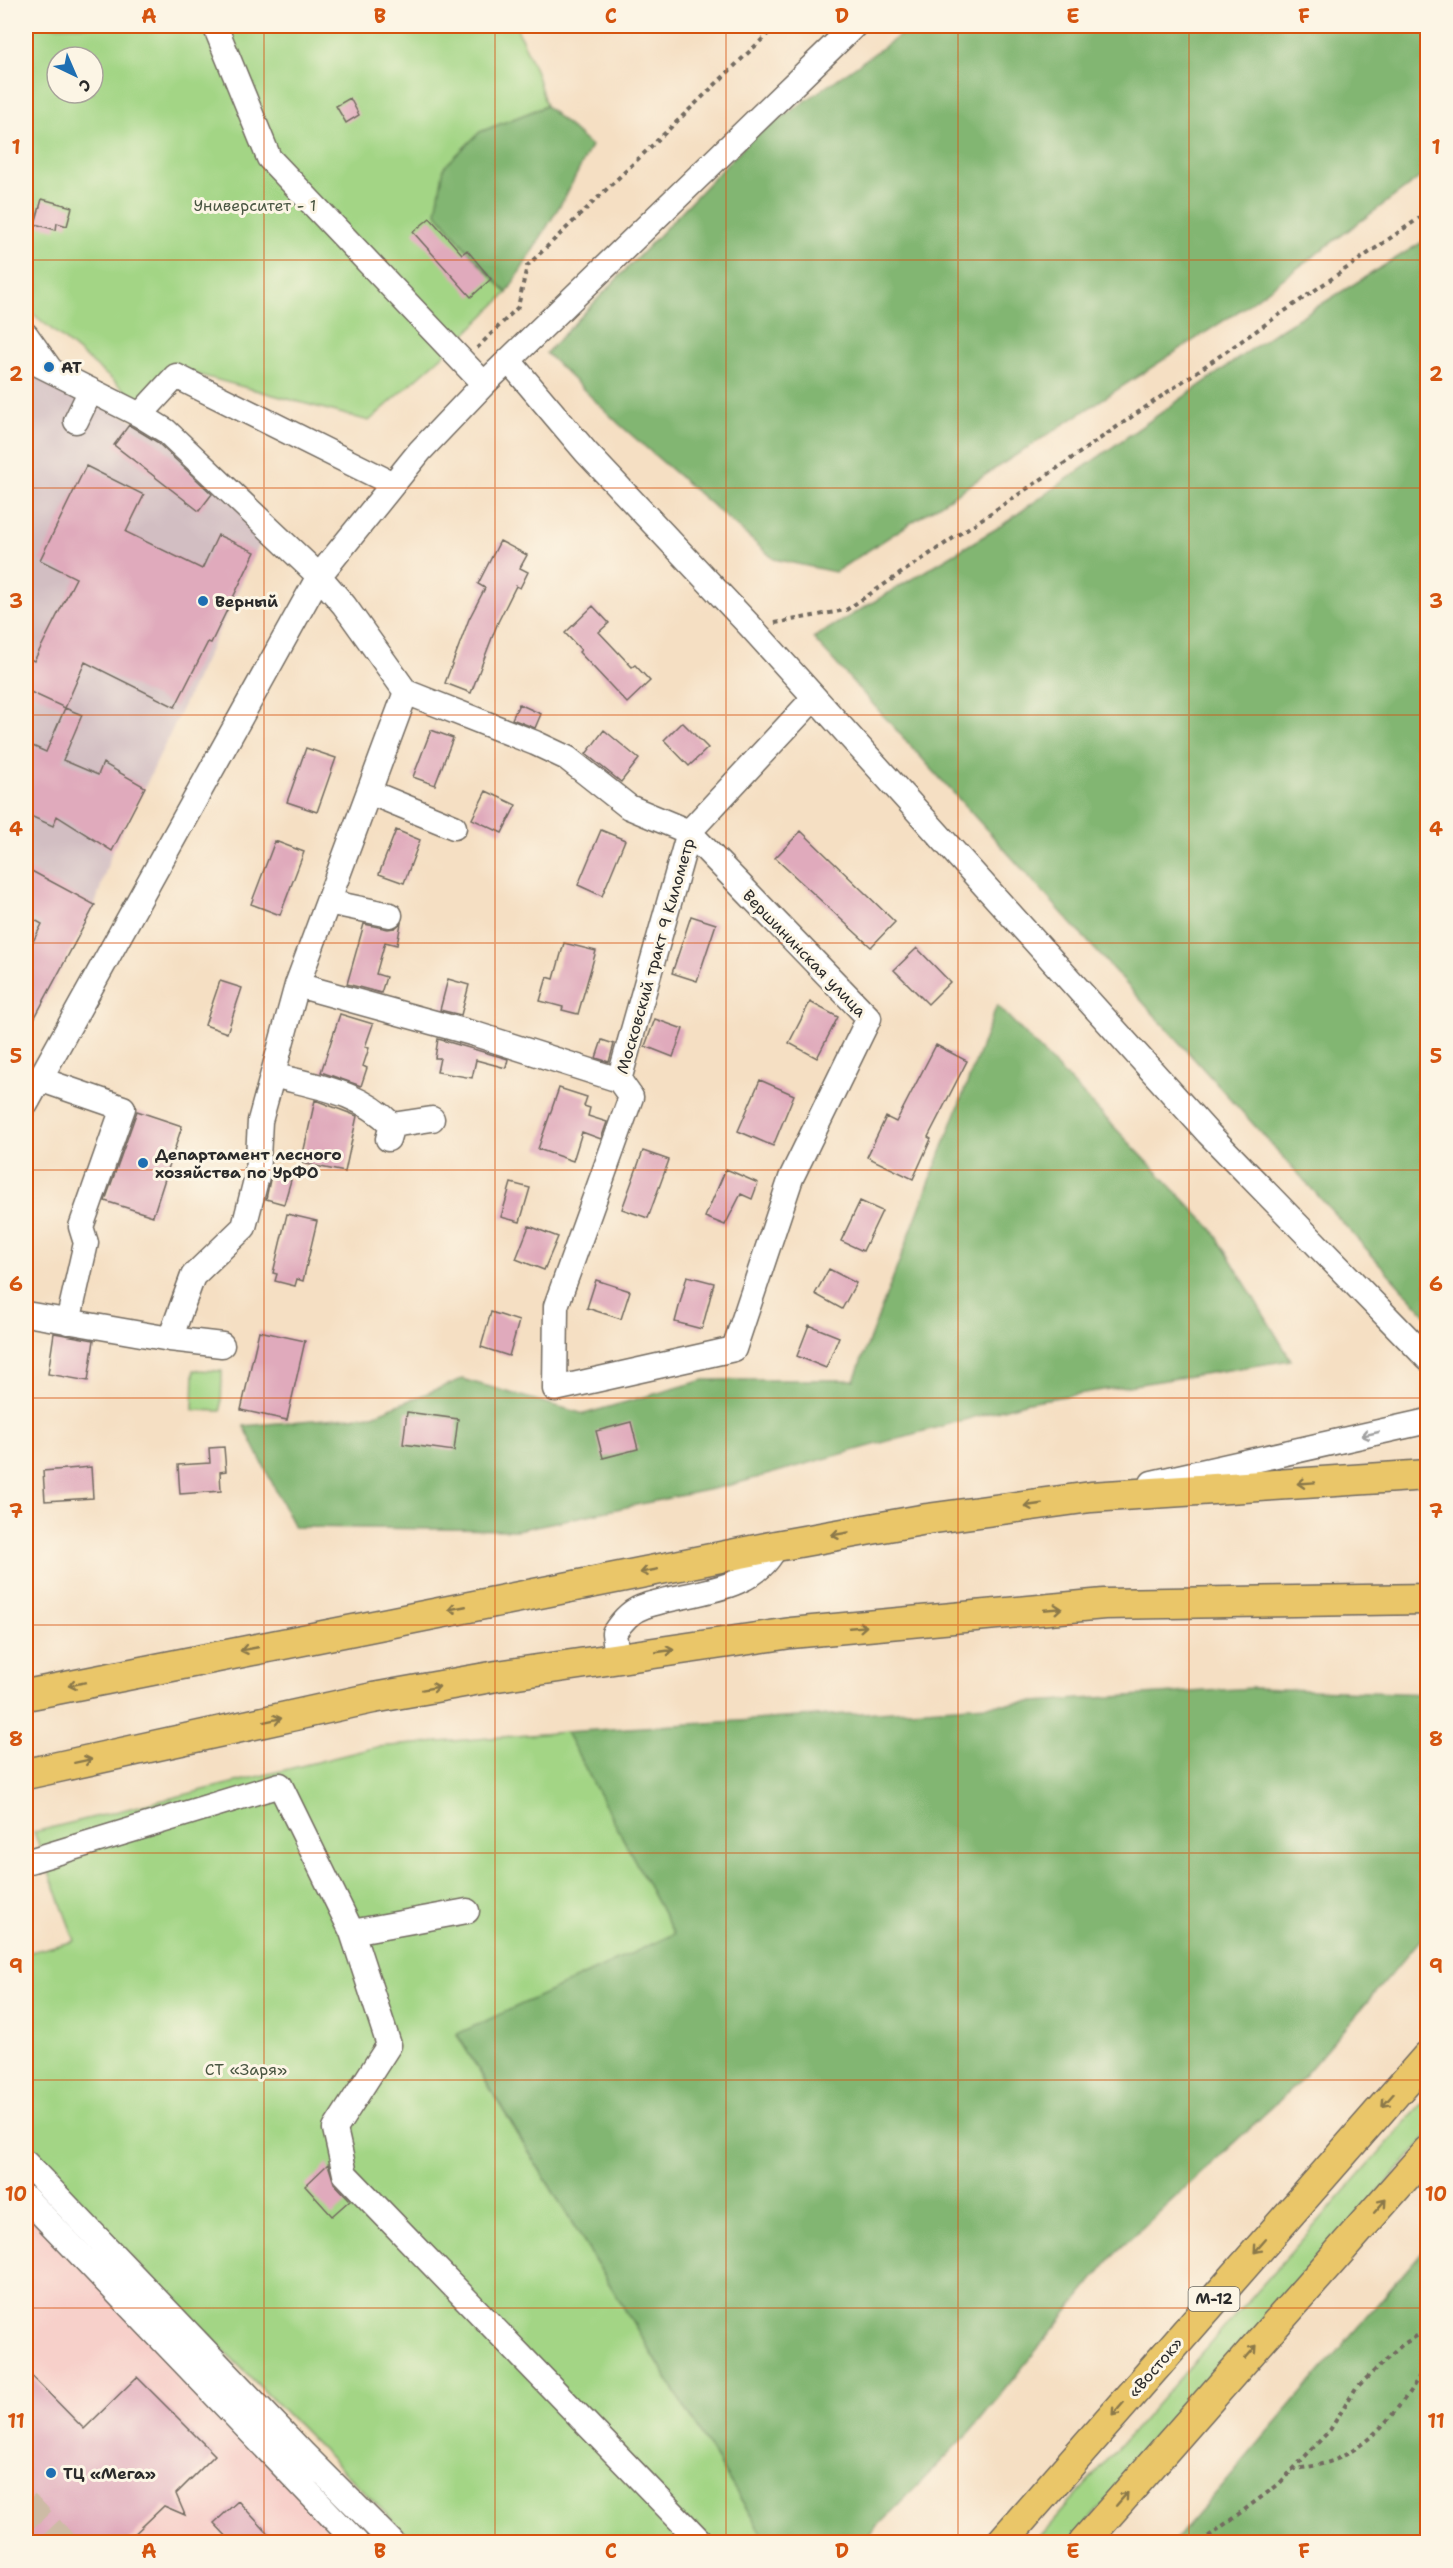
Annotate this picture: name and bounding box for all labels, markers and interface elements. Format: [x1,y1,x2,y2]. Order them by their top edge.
text: A [141,3,157,29]
text: B [374,3,386,29]
text: C [605,3,617,29]
text: D [835,3,849,29]
text: E [1066,3,1080,29]
text: F [1298,3,1310,29]
north arrow [45,45,105,105]
text: С [74,74,96,97]
text: 1 [11,134,21,160]
text: 1 [1431,134,1441,160]
park label: Университет - 1 [193,195,317,216]
place label: AT [61,357,82,378]
marker: AT [42,360,56,374]
text: 2 [9,361,23,387]
text: 2 [1429,361,1443,387]
text: 3 [9,588,23,614]
text: 3 [1429,588,1443,614]
place label: Верный [215,591,278,612]
marker: Верный [196,594,210,608]
text: 4 [9,816,23,842]
text: 4 [1429,816,1443,842]
street label: Московский тракт 9 Километр [612,836,699,1077]
street label: Вершининская улица [738,885,871,1022]
text: 5 [10,1043,22,1069]
text: 5 [1430,1043,1442,1069]
place label: Департамент лесного хозяйства по УрФО [155,1144,342,1183]
marker: Департамент лесного хозяйства по УрФО [136,1156,150,1170]
text: 6 [9,1271,23,1297]
text: 6 [1429,1271,1443,1297]
one-way arrow [1361,1429,1381,1440]
one-way arrow [1297,1478,1317,1489]
text: 7 [9,1498,23,1524]
text: 7 [1429,1498,1443,1524]
one-way arrow [1023,1499,1043,1510]
one-way arrow [831,1529,851,1540]
one-way arrow [639,1566,659,1577]
one-way arrow [448,1603,468,1614]
one-way arrow [1042,1603,1062,1614]
one-way arrow [848,1621,868,1632]
one-way arrow [239,1644,259,1655]
one-way arrow [655,1646,674,1657]
one-way arrow [68,1678,87,1690]
one-way arrow [421,1682,440,1693]
one-way arrow [263,1714,283,1725]
text: 8 [9,1726,23,1752]
text: 8 [1429,1726,1443,1752]
one-way arrow [73,1755,92,1767]
text: 9 [9,1953,23,1979]
text: 9 [1429,1953,1443,1979]
park label: СТ «Заря» [205,2059,287,2080]
one-way arrow [1381,2092,1395,2107]
text: 10 [5,2181,27,2207]
text: 10 [1425,2181,1447,2207]
one-way arrow [1373,2198,1387,2213]
one-way arrow [1253,2239,1267,2254]
road number: М-12 [1188,2287,1240,2311]
street label: «Восток» [1124,2333,1187,2402]
one-way arrow [1244,2345,1258,2360]
one-way arrow [1111,2402,1125,2417]
text: 11 [7,2408,25,2434]
text: 11 [1427,2408,1445,2434]
place label: ТЦ «Мега» [63,2463,156,2484]
marker: ТЦ «Мега» [44,2466,58,2480]
one-way arrow [1115,2491,1129,2506]
text: A [141,2538,157,2564]
text: B [374,2538,386,2564]
text: C [605,2538,617,2564]
text: D [835,2538,849,2564]
text: E [1066,2538,1080,2564]
text: F [1298,2538,1310,2564]

